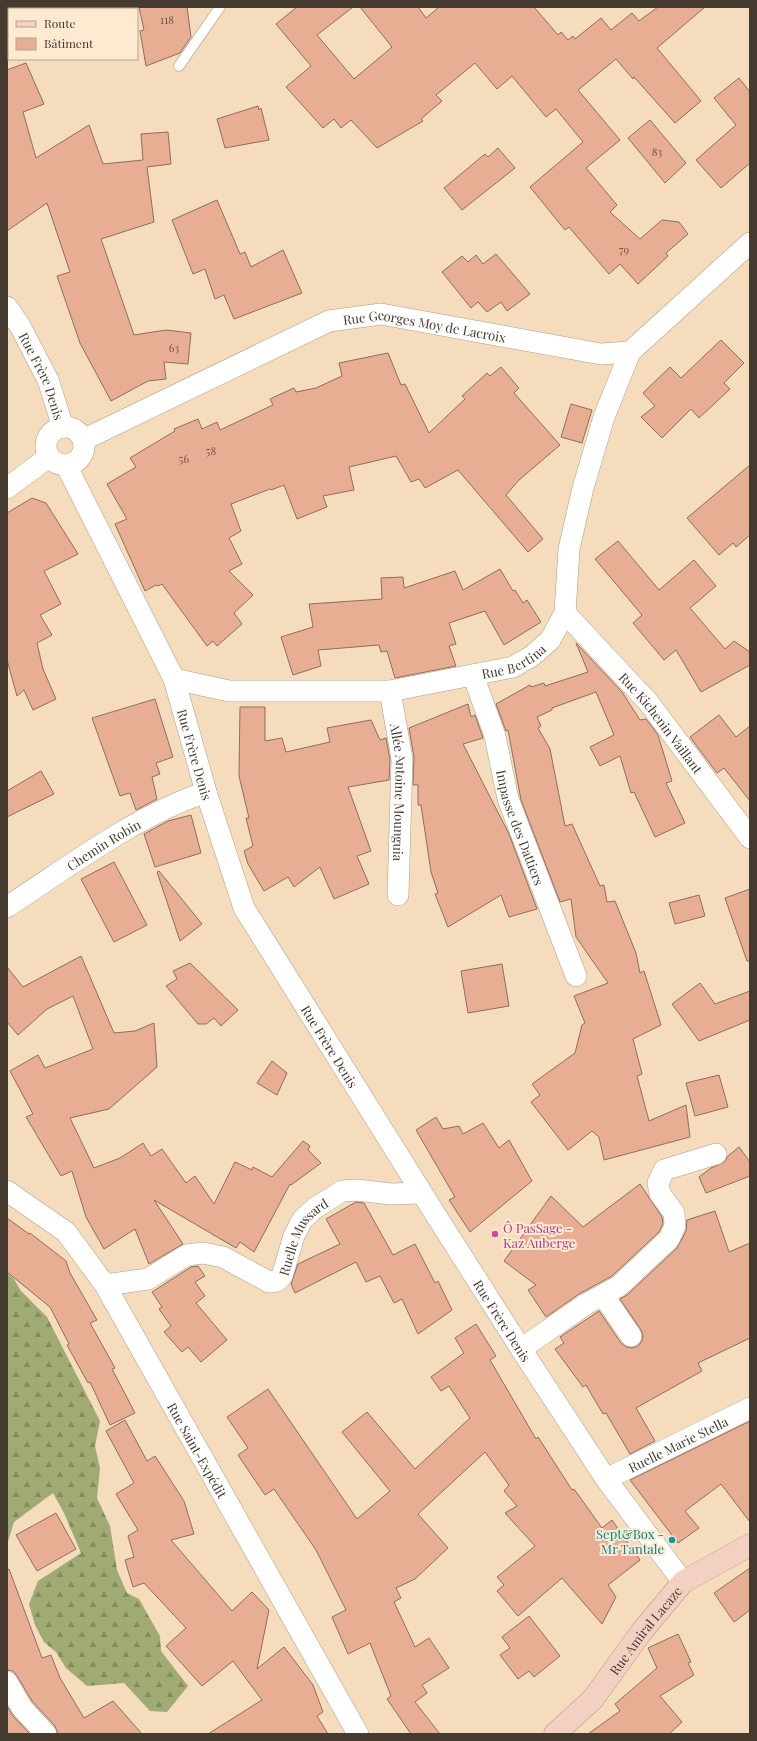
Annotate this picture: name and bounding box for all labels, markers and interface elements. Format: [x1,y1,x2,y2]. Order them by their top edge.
legend [8,8,138,60]
house number: 118 [160,12,174,27]
text: Route [44,15,76,31]
text: Bâtiment [44,35,94,51]
house number: 83 [652,144,662,159]
house number: 79 [619,242,629,257]
street label: Rue Georges Moy de Lacroix [342,305,508,345]
street label: Rue Frère Denis [16,329,69,422]
house number: 63 [169,340,179,355]
house number: 58 [206,443,216,458]
house number: 56 [179,451,189,466]
street label: Rue Bertina [480,639,549,681]
street label: Rue Kichenin Vaillant [616,668,707,777]
street label: Rue Frère Denis [174,707,217,802]
street label: Allée Antoine Mounguia [387,721,411,862]
street label: Impasse des Dattiers [494,768,549,888]
street label: Chemin Robin [63,815,143,873]
street label: Rue Frère Denis [298,1002,362,1091]
street label: Ruelle Mussard [274,1194,331,1278]
place label: Ô PasSage - Kaz Auberge [503,1219,576,1251]
marker: Ô PasSage - Kaz Auberge [490,1229,500,1239]
street label: Rue Frère Denis [470,1276,535,1365]
street label: Rue Saint-Expédit [164,1399,232,1501]
street label: Ruelle Marie Stella [625,1412,731,1475]
place label: Sept&Box - Mr Tantale [596,1525,664,1557]
marker: Sept&Box - Mr Tantale [667,1535,677,1545]
street label: Rue Amiral Lacaze [605,1582,685,1678]

